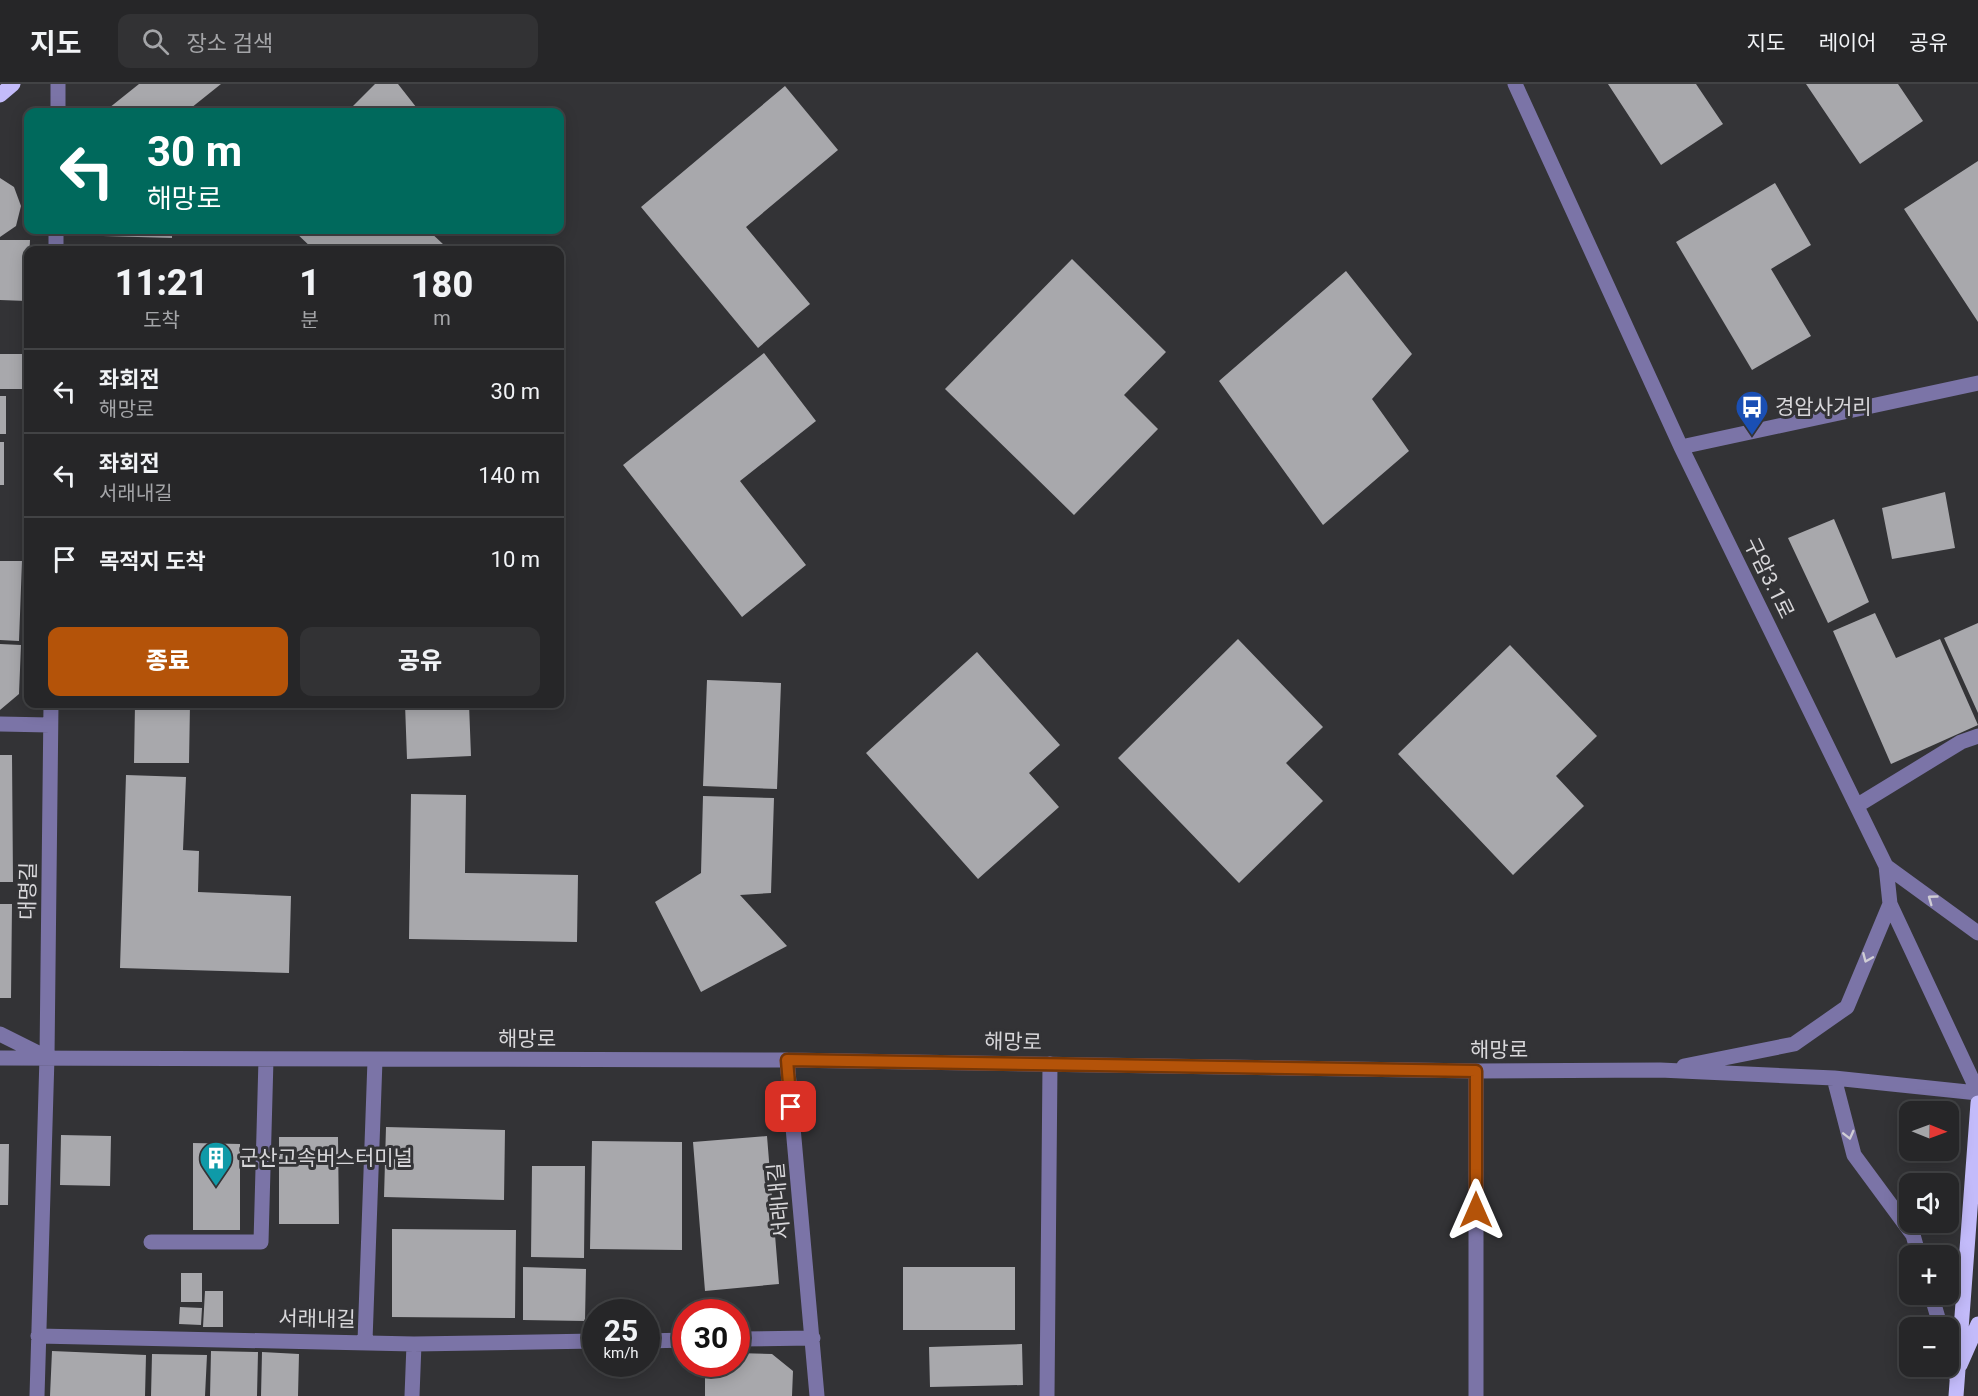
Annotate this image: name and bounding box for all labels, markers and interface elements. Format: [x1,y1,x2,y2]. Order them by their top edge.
search box [118,14,538,68]
icon: search [139,25,172,58]
text: 지도 [30,27,82,60]
text: 장소 검색 [187,31,273,56]
text: 지도 [1747,31,1785,55]
text: 레이어 [1818,31,1876,55]
text: 공유 [1909,31,1948,55]
text: 30 m [147,127,242,176]
icon: left [48,132,126,210]
text: 해망로 [147,183,222,215]
text: 11:21 [115,262,208,304]
text: 1 [299,262,320,304]
text: 180 [411,264,473,306]
text: m [433,306,451,330]
text: 도착 [143,308,180,332]
text: 분 [300,308,319,332]
text: 좌회전 [99,367,160,392]
icon: left [48,375,81,408]
text: 30 m [491,379,540,404]
bus stop icon: 경암사거리 [1734,389,1770,436]
place label: 경암사거리 [1775,395,1872,419]
text: 해망로 [99,397,154,421]
text: 좌회전 [99,451,160,476]
icon: left [48,459,81,492]
text: 140 m [478,463,540,488]
text: 서래내길 [99,481,173,505]
street label: 구암3.1로 [1739,534,1799,622]
icon: arrive [48,543,81,576]
text: 10 m [491,547,540,572]
text: 목적지 도착 [99,549,206,574]
button: 종료 [48,627,288,696]
button: 공유 [300,627,540,696]
street label: 대명길 [15,862,41,920]
one-way arrow [1928,896,1939,907]
one-way arrow [1862,952,1874,963]
street label: 해망로 [498,1027,556,1051]
street label: 해망로 [984,1029,1042,1055]
street label: 해망로 [1470,1038,1528,1062]
pin [765,1081,816,1132]
icon: arrive [774,1090,807,1123]
north arrow [1899,1101,1959,1161]
map controls [1899,1101,1959,1377]
one-way arrow [1842,1129,1854,1140]
building icon: 군산고속버스터미널 [198,1140,234,1187]
place label: 군산고속버스터미널 [239,1146,413,1170]
street label: 서래내길 [764,1161,794,1241]
button: sound [1899,1173,1959,1233]
position arrow [1444,1178,1508,1242]
button: + [1899,1245,1959,1305]
speed limit sign: 30 [672,1299,750,1377]
street label: 서래내길 [278,1306,356,1332]
text: 25 [604,1313,638,1348]
button: − [1899,1317,1959,1377]
text: km/h [603,1344,639,1362]

